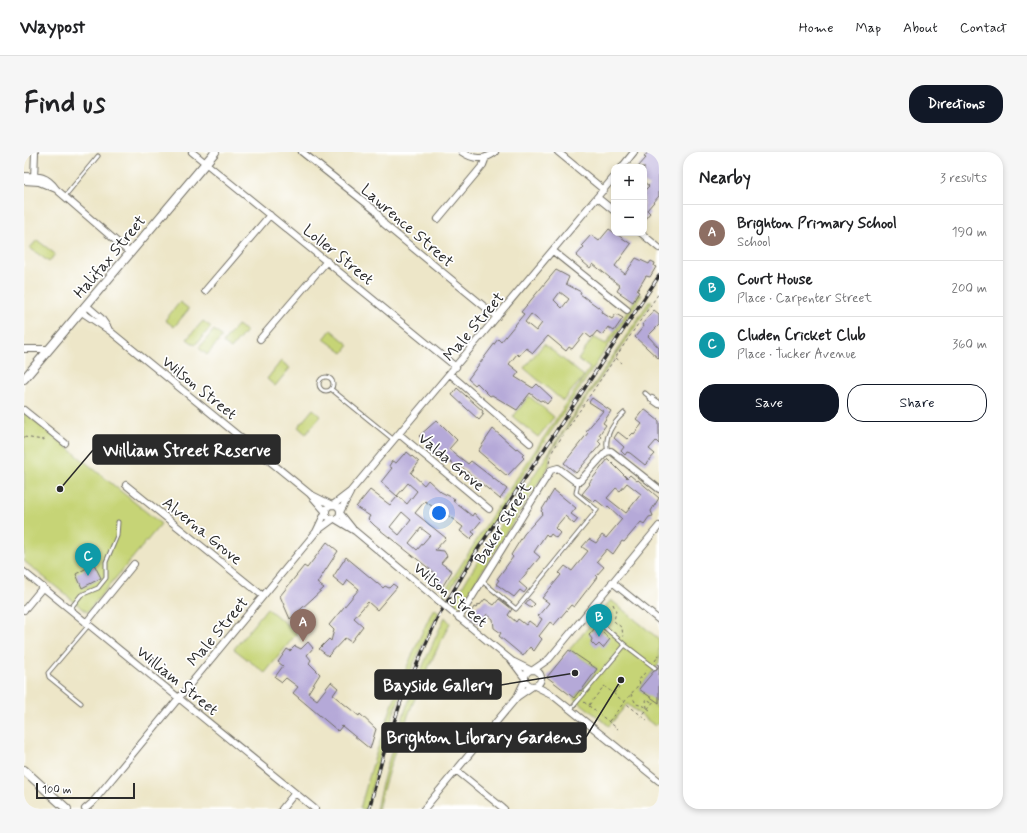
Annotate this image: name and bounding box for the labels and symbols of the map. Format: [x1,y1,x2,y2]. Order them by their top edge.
street label: Lawrence Street [356,180,458,273]
street label: Halifax Street [69,211,151,303]
street label: Loller Street [298,220,378,290]
street label: Male Street [439,287,510,366]
street label: Wilson Street [157,351,241,425]
street label: Valda Grove [413,428,489,496]
callout: William Street Reserve [93,435,280,464]
text: William Street Reserve [102,440,271,462]
street label: Baker Street [470,479,537,568]
street label: Alverna Grove [158,493,246,570]
your location [429,503,449,523]
pin: C [75,543,101,576]
street label: Wilson Street [409,558,492,632]
street label: Male Street [183,592,254,671]
pin: B [586,604,612,637]
pin: A [290,609,316,642]
street label: William Street [132,642,222,721]
callout: Bayside Gallery [375,670,501,699]
text: Bayside Gallery [383,675,493,697]
callout: Brighton Library Gardens [382,723,586,752]
text: Brighton Library Gardens [387,727,582,752]
scale bar [36,781,135,800]

